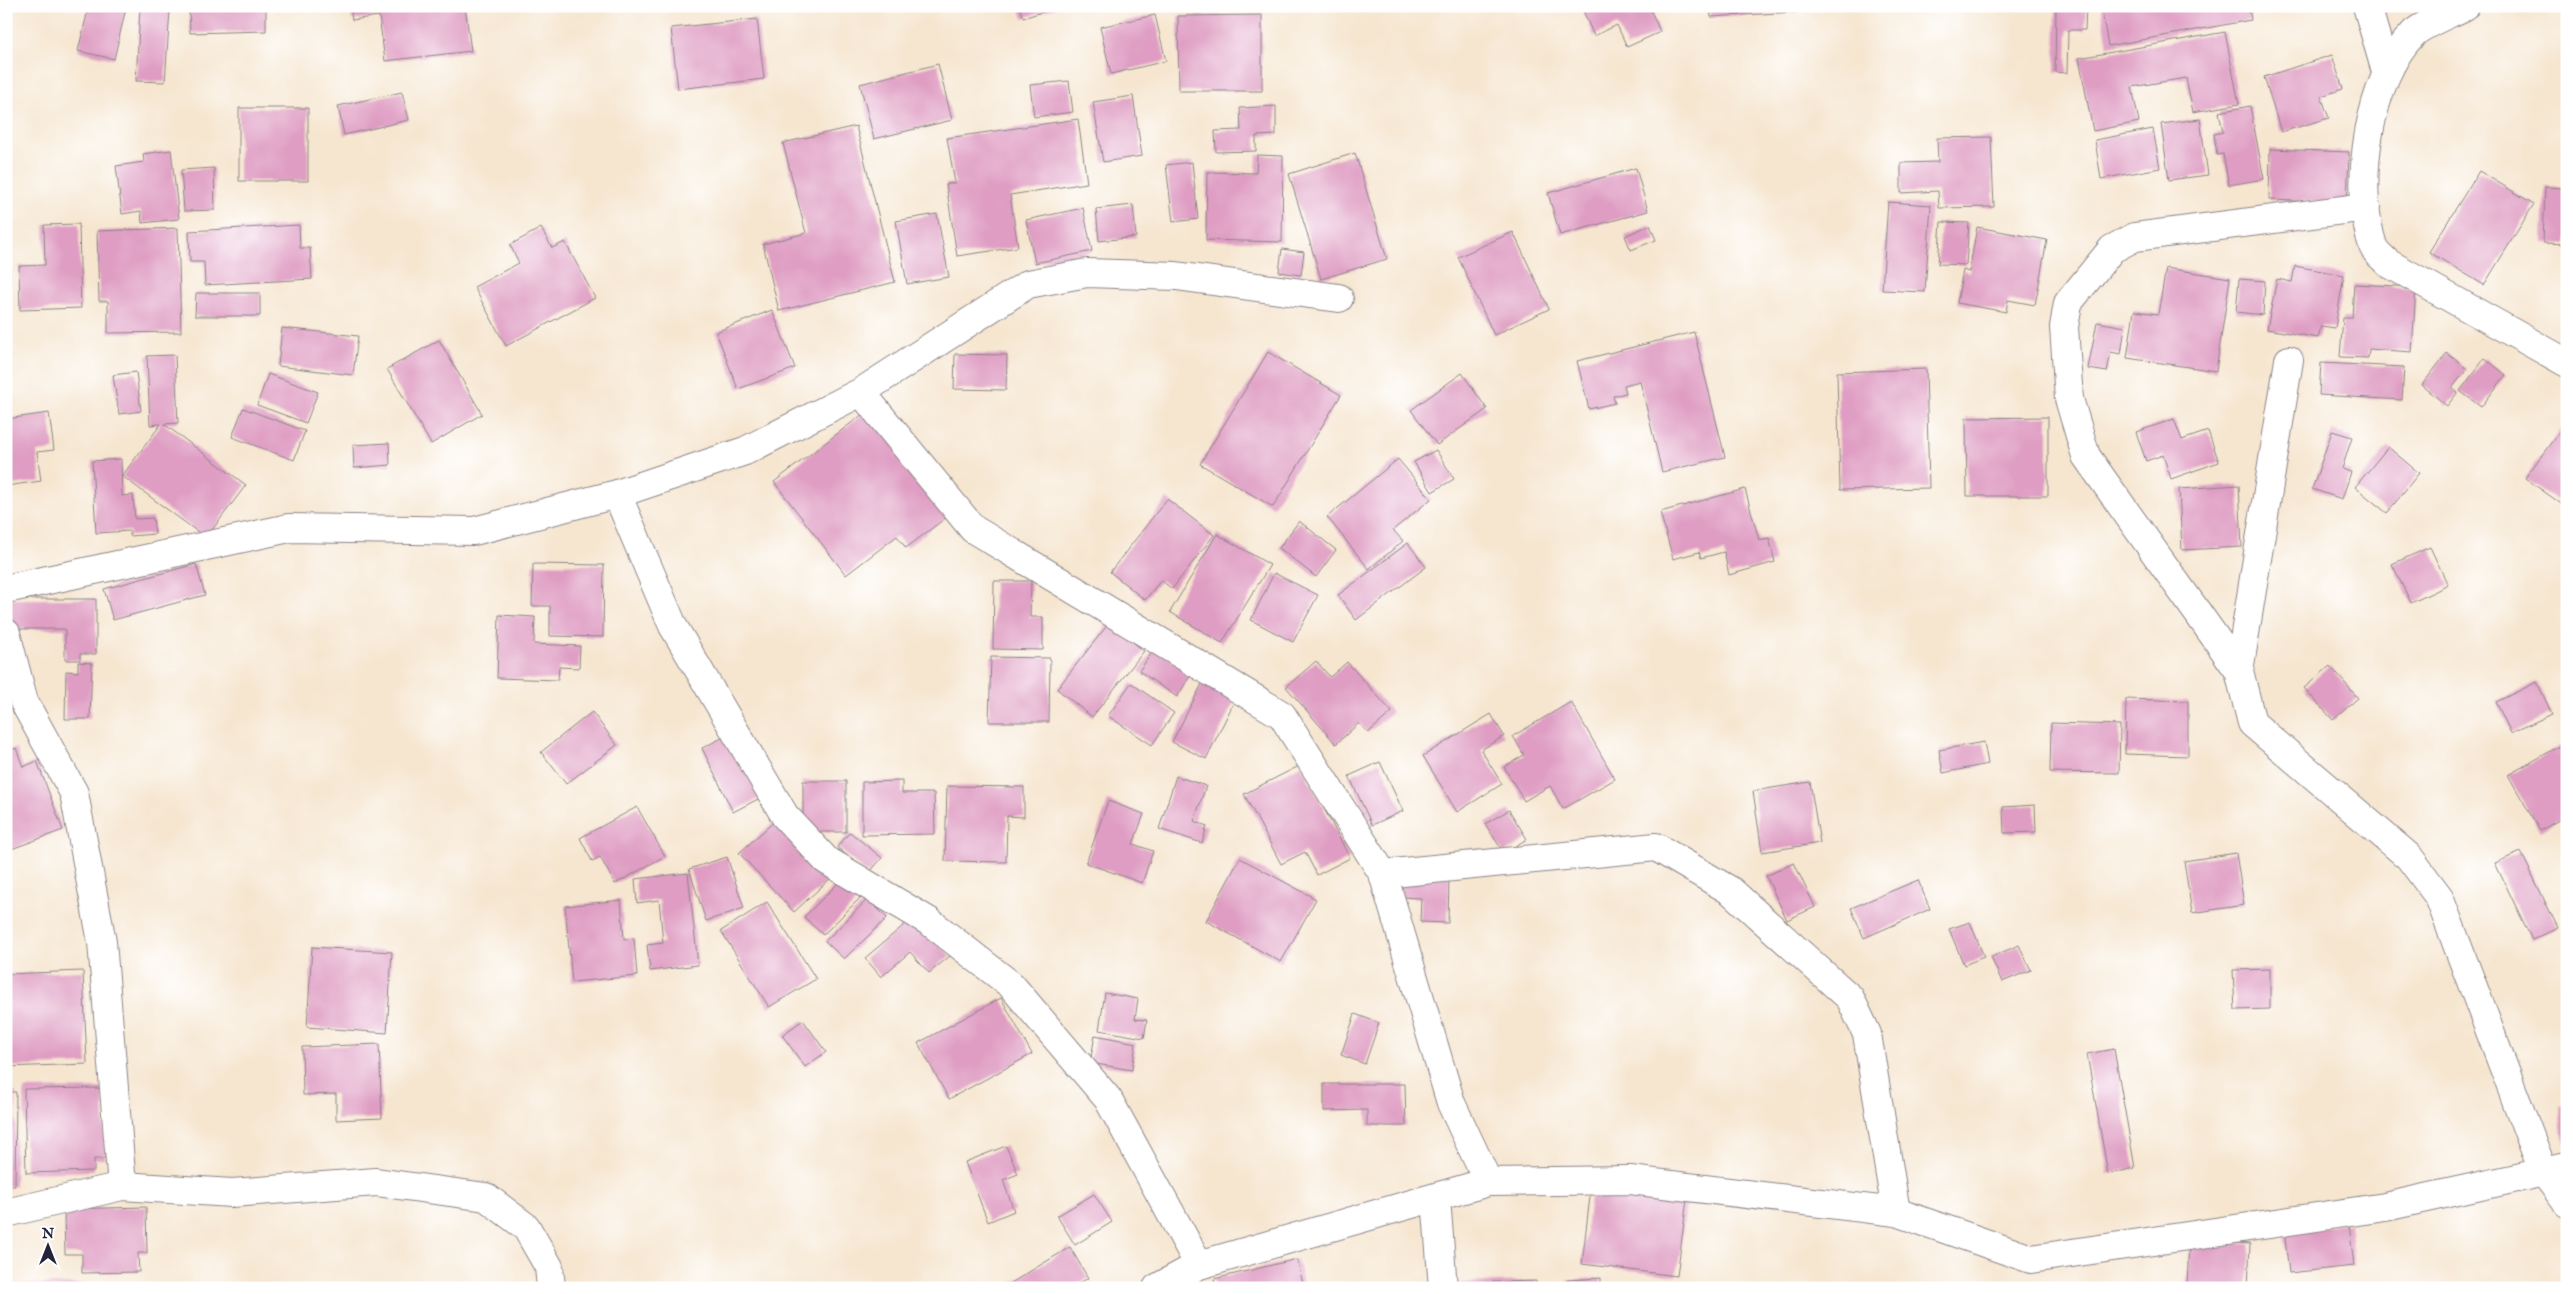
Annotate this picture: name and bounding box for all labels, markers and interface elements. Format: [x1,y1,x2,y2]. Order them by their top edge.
north arrow [22,1222,72,1272]
text: N [41,1225,54,1243]

